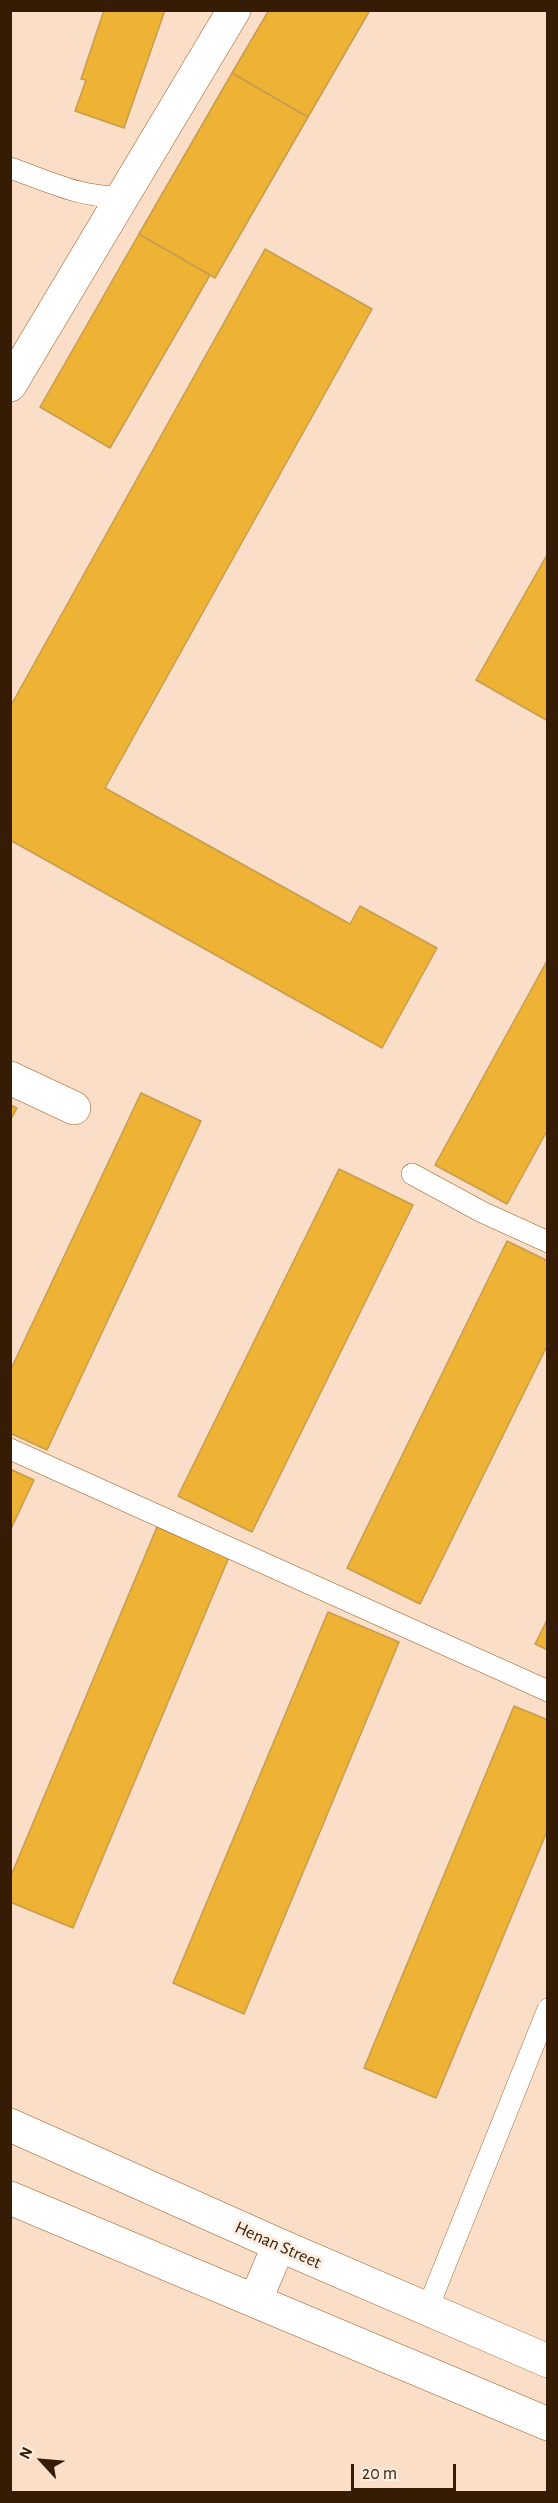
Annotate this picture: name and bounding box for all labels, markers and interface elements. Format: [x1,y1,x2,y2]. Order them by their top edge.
street label: Henan Street [231,2216,325,2274]
north arrow [12,2431,72,2491]
text: N [16,2445,35,2462]
scale bar [354,2452,459,2490]
text: 20 m [362,2465,397,2483]

